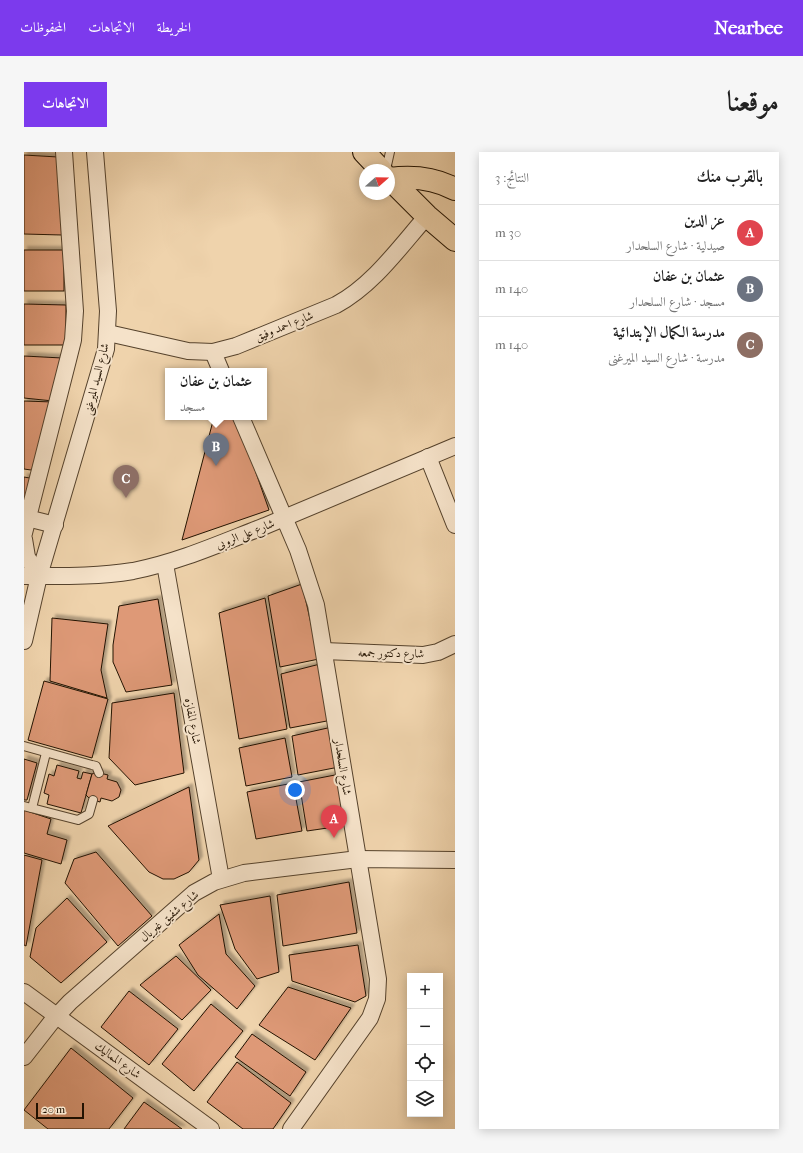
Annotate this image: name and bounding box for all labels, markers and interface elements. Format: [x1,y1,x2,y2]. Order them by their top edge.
text: Nearbee [714,17,783,39]
text: المحفوظات [20,19,66,36]
text: الاتجاهات [88,19,135,36]
text: الخريطة [157,19,191,36]
button: الاتجاهات [24,82,107,127]
text: موقعنا [727,85,779,118]
north arrow [359,164,395,200]
text: بالقرب منك [697,166,763,186]
text: النتائج: 3 [495,170,529,185]
text: عز الدين [684,211,725,229]
text: 30 m [495,225,521,240]
text: A [746,225,754,240]
text: صيدلية · شارع السلحدار [627,238,725,253]
text: عثمان بن عفان [653,267,725,285]
text: 140 m [495,281,528,296]
text: B [746,281,754,296]
text: مسجد · شارع السلحدار [630,294,725,309]
street label: شارع احمد وفيق [253,308,317,348]
text: مدرسة الكمال الإبتدائية [613,323,725,341]
text: 140 m [495,337,528,352]
text: C [746,337,754,352]
street label: شارع السيد الميرغنى [80,341,116,418]
text: مدرسة · شارع السيد الميرغنى [608,350,725,365]
popup [165,368,267,420]
text: عثمان بن عفان [180,372,252,390]
text: مسجد [180,399,205,414]
pin: B [203,433,229,466]
pin: C [113,465,139,498]
street label: شارع على الروبى [214,516,278,556]
street label: شارع دكتور جمعه [358,645,425,665]
street label: شارع المفازه [178,697,204,746]
street label: شارع السلحدار [328,737,354,797]
your location [285,780,305,800]
pin: A [321,805,347,838]
street label: شارع شفيق غبريال [137,887,204,948]
map controls [407,973,443,1117]
button: + [407,973,443,1009]
button: − [407,1009,443,1045]
street label: شارع المماليك [90,1039,144,1085]
button: locate [407,1045,443,1081]
button: layers [407,1081,443,1117]
scale bar [36,1101,84,1120]
text: 20 m [42,1103,65,1116]

